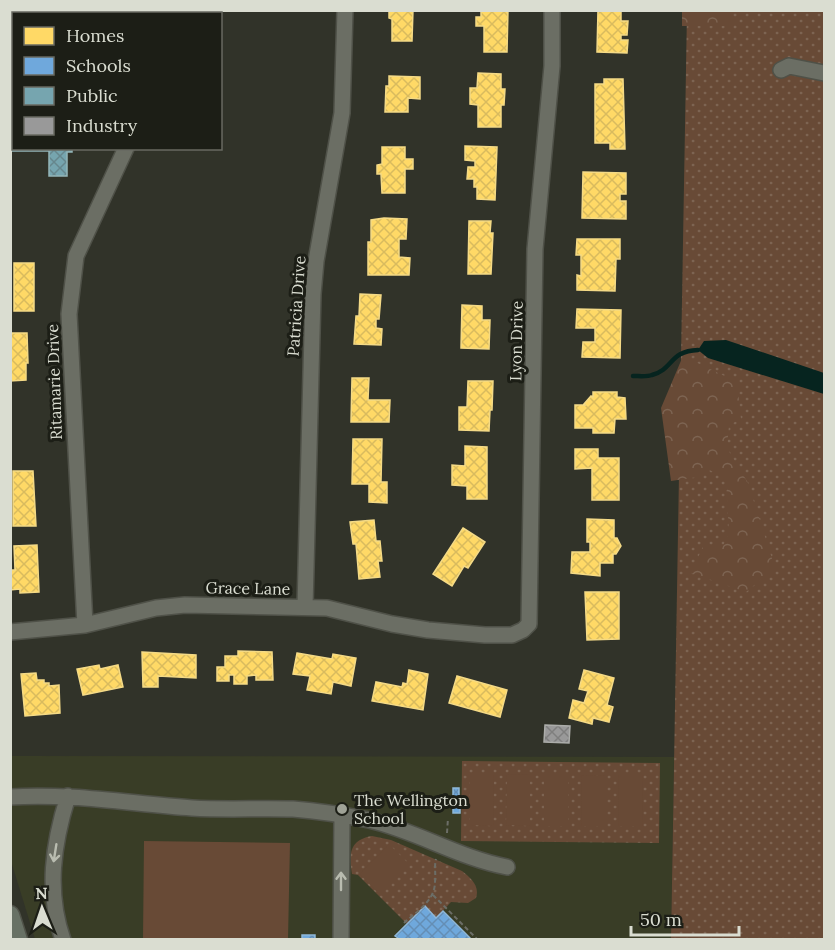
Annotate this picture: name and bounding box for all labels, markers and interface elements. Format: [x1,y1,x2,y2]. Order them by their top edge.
legend [12,12,222,150]
text: Homes [66,24,124,47]
text: Schools [66,54,131,77]
text: Public [66,84,118,107]
text: Industry [66,114,138,137]
street label: Patricia Drive [283,255,310,357]
street label: Lyon Drive [505,300,527,381]
street label: Ritamarie Drive [42,323,66,440]
street label: Grace Lane [205,577,291,599]
place label: The Wellington School [354,790,468,828]
marker: The Wellington School [335,802,349,816]
one-way arrow [49,842,60,862]
one-way arrow [335,872,347,892]
north arrow [12,878,72,938]
text: N [35,883,48,903]
scale bar [631,899,739,937]
text: 50 m [640,908,682,931]

